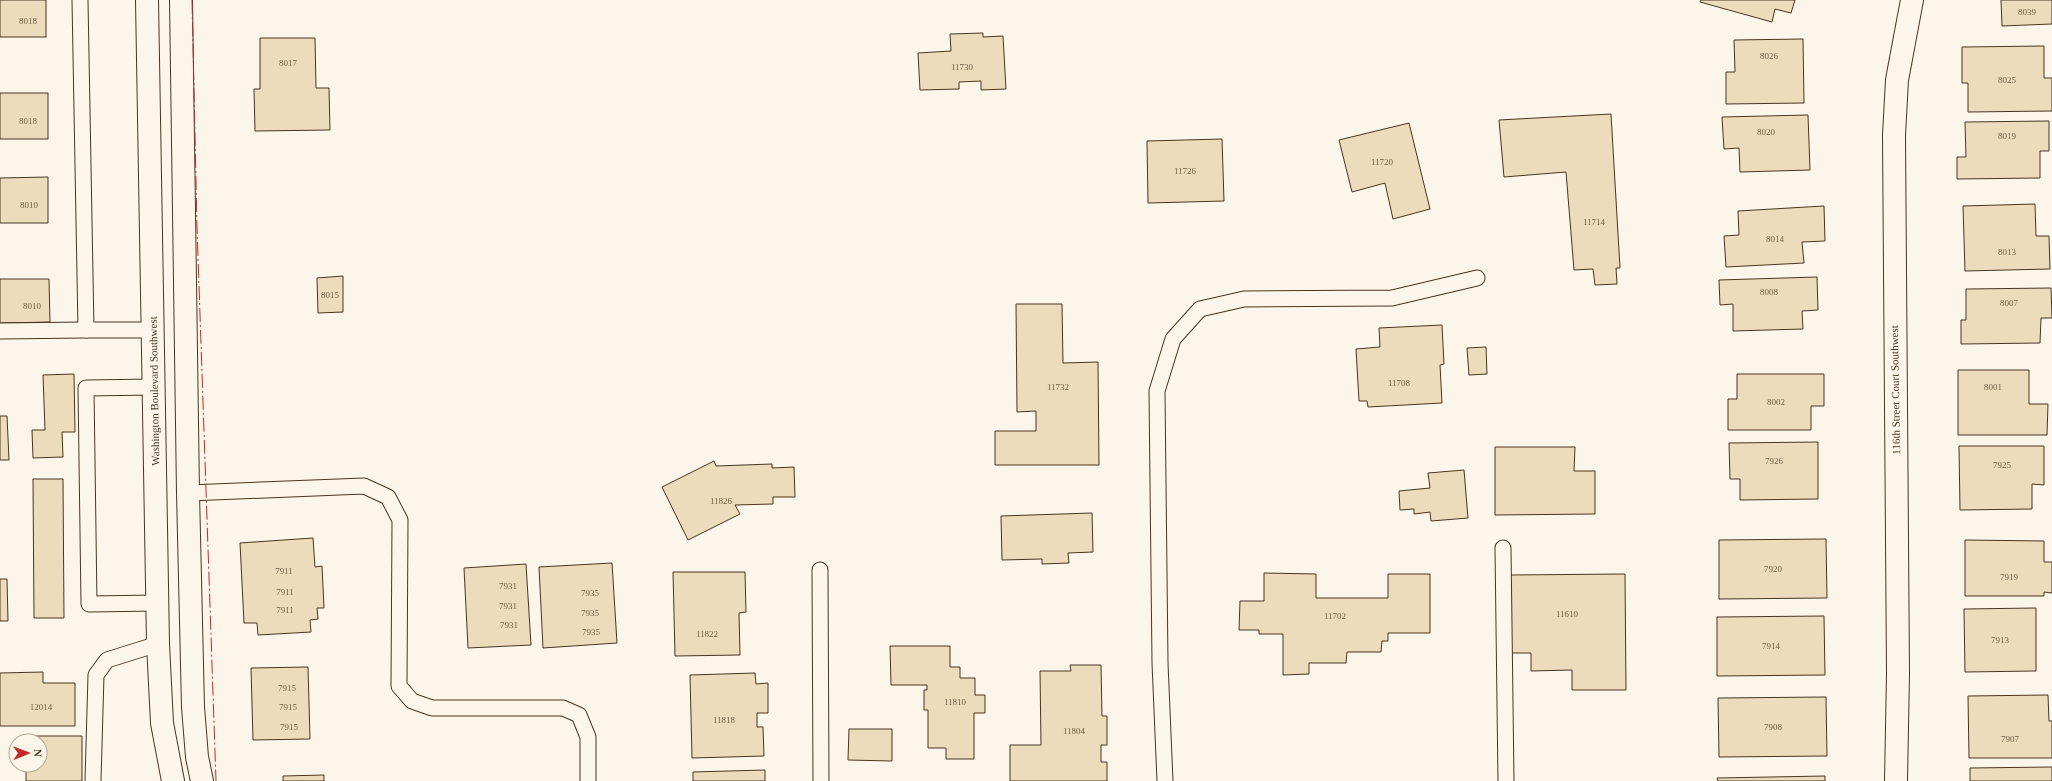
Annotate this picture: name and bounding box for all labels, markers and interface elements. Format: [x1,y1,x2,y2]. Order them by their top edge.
house number: 8039 [2018,7,2037,17]
house number: 8018 [19,16,38,26]
house number: 8026 [1760,51,1779,61]
house number: 8017 [279,58,298,68]
house number: 11730 [951,62,974,72]
house number: 8025 [1998,75,2017,85]
house number: 8018 [19,116,38,126]
house number: 8020 [1757,127,1776,137]
house number: 8019 [1998,131,2017,141]
house number: 11720 [1371,157,1394,167]
house number: 11726 [1174,166,1197,176]
house number: 8010 [20,200,39,210]
house number: 11714 [1583,217,1606,227]
house number: 8014 [1766,234,1785,244]
house number: 8013 [1998,247,2017,257]
house number: 8008 [1760,287,1779,297]
house number: 8015 [321,290,340,300]
house number: 8007 [2000,298,2019,308]
house number: 8010 [23,301,42,311]
street label: Washington Boulevard Southwest [147,316,161,466]
street label: 116th Street Court Southwest [1888,325,1902,455]
house number: 11708 [1388,378,1411,388]
house number: 11732 [1047,382,1069,392]
house number: 8001 [1984,382,2002,392]
house number: 8002 [1767,397,1785,407]
house number: 7926 [1765,456,1784,466]
house number: 7925 [1993,460,2012,470]
house number: 11826 [710,496,733,506]
house number: 7920 [1764,564,1783,574]
house number: 7911 [275,566,293,576]
house number: 7919 [2000,572,2019,582]
house number: 7931 [499,581,517,591]
house number: 7911 [276,587,294,597]
house number: 7935 [581,588,600,598]
house number: 7931 [499,601,517,611]
house number: 7911 [276,605,294,615]
house number: 7935 [581,608,600,618]
house number: 11610 [1556,609,1579,619]
house number: 11702 [1324,611,1346,621]
house number: 7931 [500,620,518,630]
house number: 7935 [582,627,601,637]
house number: 11822 [696,629,718,639]
house number: 7913 [1991,635,2010,645]
house number: 7914 [1762,641,1781,651]
house number: 7915 [278,683,297,693]
house number: 11810 [944,697,967,707]
house number: 12014 [30,702,53,712]
house number: 7915 [279,702,298,712]
house number: 11818 [713,715,736,725]
house number: 7915 [280,722,299,732]
house number: 7908 [1764,722,1783,732]
house number: 11804 [1063,726,1086,736]
north arrow [8,733,48,773]
house number: 7907 [2001,734,2020,744]
text: N [32,749,44,757]

